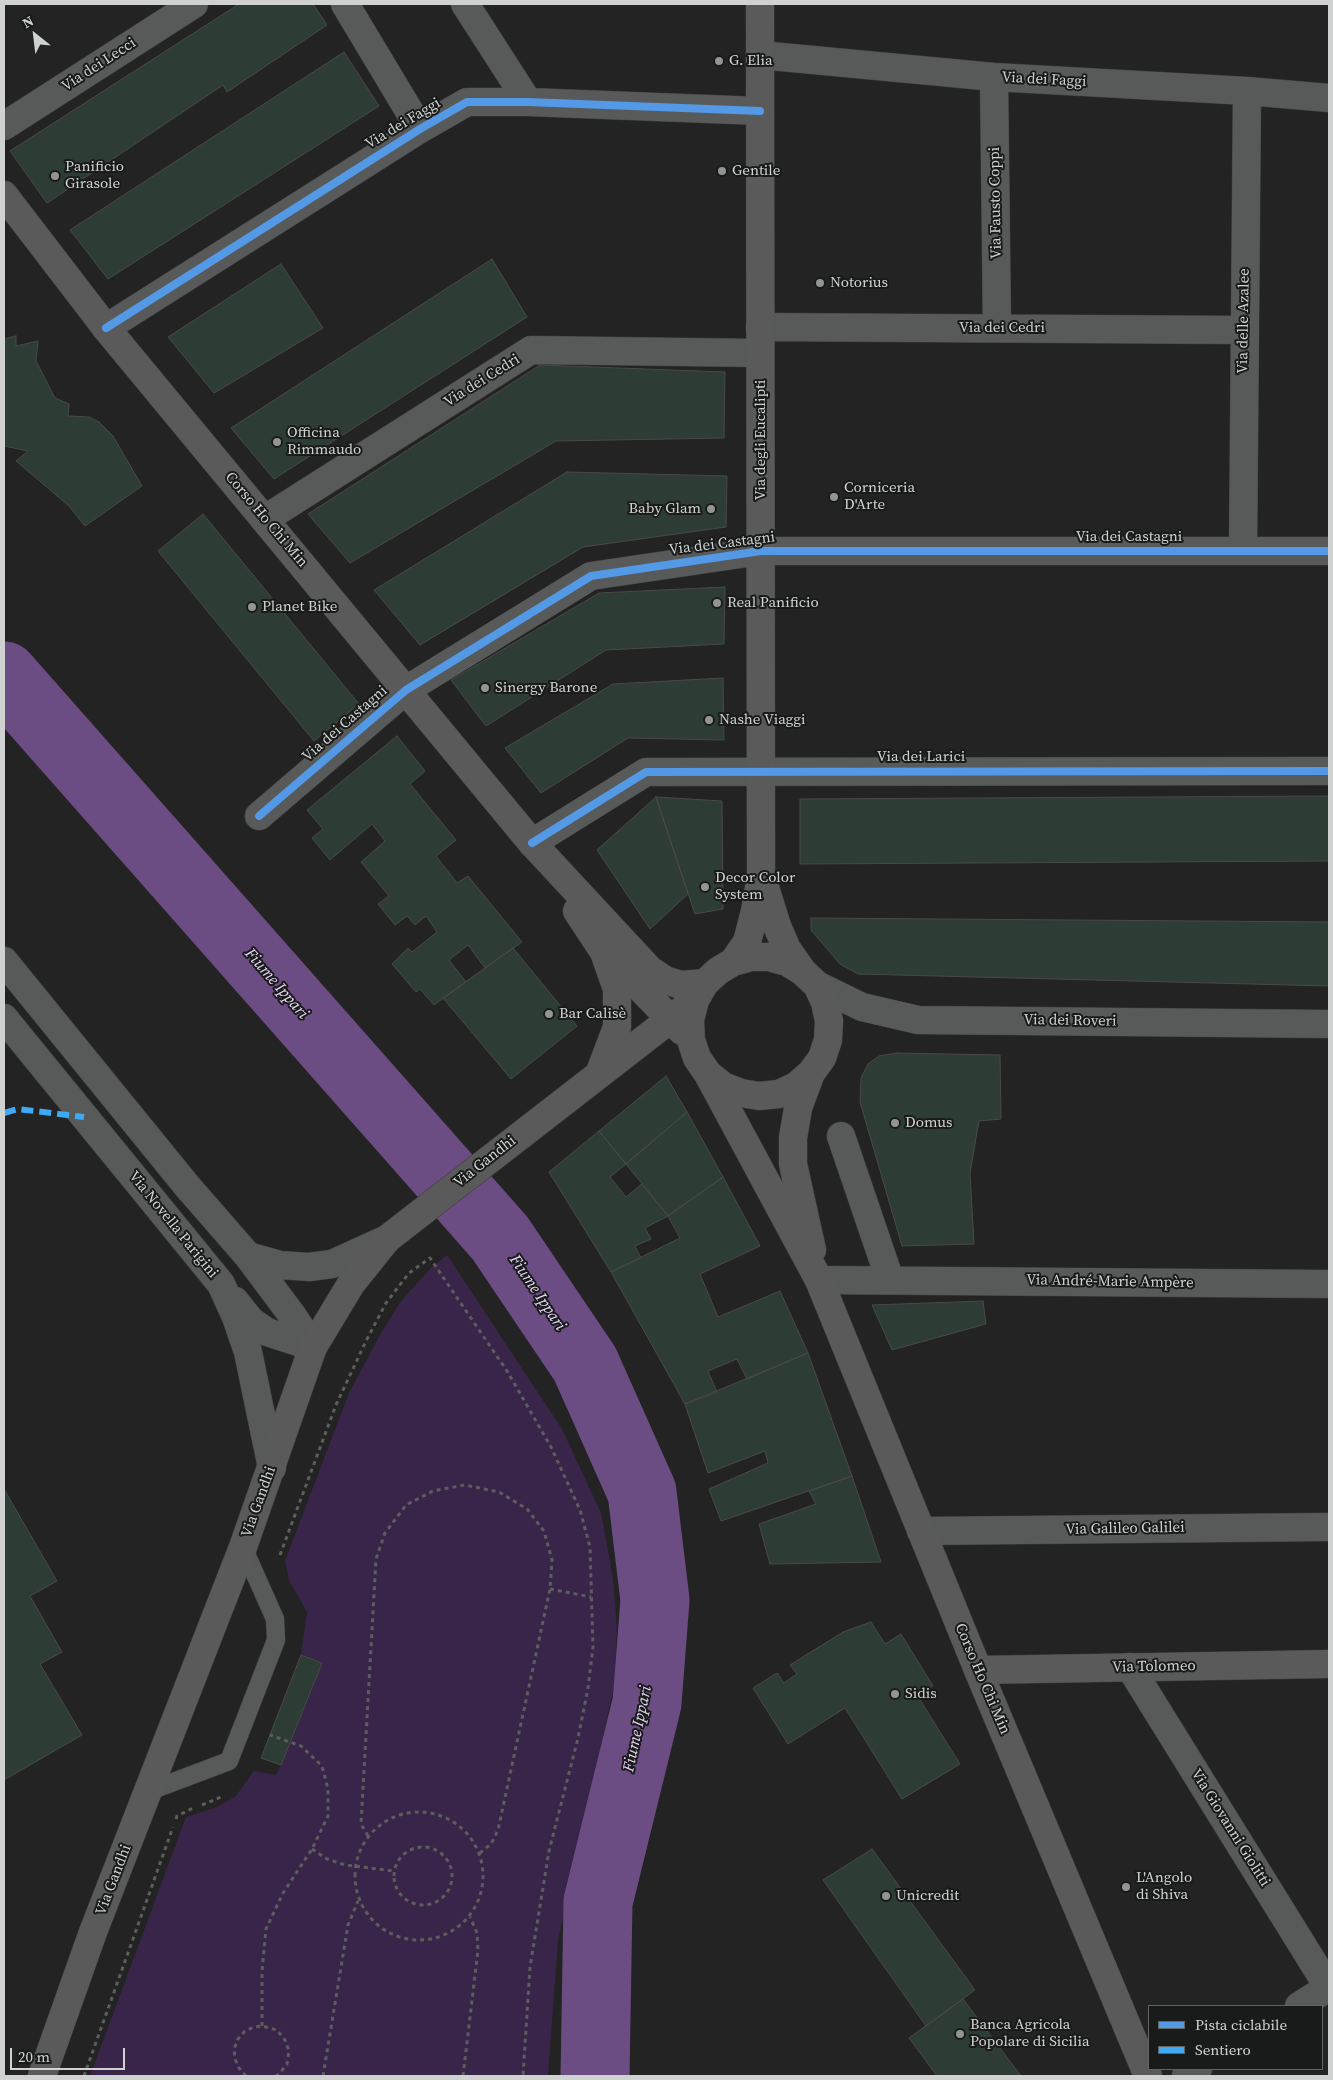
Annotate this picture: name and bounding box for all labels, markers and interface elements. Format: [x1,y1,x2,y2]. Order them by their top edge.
north arrow [10,10,60,60]
text: N [18,11,37,33]
street label: Via dei Lecci [58,34,140,96]
place label: G. Elia [729,52,773,70]
marker: G. Elia [713,55,725,67]
street label: Via dei Faggi [1001,69,1087,91]
street label: Via dei Faggi [362,94,444,154]
street label: Via Fausto Coppi [986,147,1006,259]
place label: Panificio Girasole [65,158,124,193]
place label: Gentile [732,162,780,180]
marker: Gentile [716,165,728,177]
marker: Panificio Girasole [49,170,61,182]
street label: Via delle Azalee [1234,268,1254,374]
place label: Notorius [830,274,888,292]
marker: Notorius [814,277,826,289]
street label: Via dei Cedri [959,319,1045,337]
street label: Via dei Cedri [441,351,523,411]
street label: Via degli Eucalipti [752,380,770,500]
place label: Officina Rimmaudo [287,424,361,459]
marker: Officina Rimmaudo [271,436,283,448]
street label: Corso Ho Chi Min [221,469,311,571]
place label: Corniceria D'Arte [844,479,915,514]
marker: Corniceria D'Arte [828,491,840,503]
place label: Baby Glam [629,500,701,518]
marker: Baby Glam [705,503,717,515]
street label: Via dei Castagni [1076,528,1182,546]
street label: Via dei Castagni [668,529,776,559]
place label: Real Panificio [727,594,819,612]
marker: Real Panificio [711,597,723,609]
place label: Planet Bike [262,598,337,616]
marker: Planet Bike [246,601,258,613]
place label: Sinergy Barone [495,679,597,697]
street label: Via dei Castagni [299,682,391,766]
marker: Sinergy Barone [479,682,491,694]
place label: Nashe Viaggi [719,711,805,729]
marker: Nashe Viaggi [703,714,715,726]
street label: Via dei Larici [877,748,965,766]
place label: Decor Color System [715,869,795,904]
marker: Decor Color System [699,881,711,893]
water label: Fiume Ippari [240,945,312,1023]
place label: Bar Calisè [559,1005,626,1023]
marker: Bar Calisè [543,1008,555,1020]
street label: Via dei Roveri [1023,1011,1117,1031]
place label: Domus [905,1114,953,1132]
marker: Domus [889,1117,901,1129]
street label: Via Gandhi [450,1132,520,1192]
street label: Via Novella Parigini [124,1168,222,1282]
water label: Fiume Ippari [505,1251,569,1335]
street label: Via André-Marie Ampère [1026,1272,1194,1292]
street label: Via Gandhi [238,1464,280,1540]
street label: Via Galileo Galilei [1065,1519,1185,1539]
street label: Corso Ho Chi Min [950,1621,1014,1737]
street label: Via Tolomeo [1112,1657,1196,1677]
water label: Fiume Ippari [620,1684,656,1774]
place label: Sidis [905,1685,937,1703]
marker: Sidis [889,1688,901,1700]
street label: Via Giovanni Giolitti [1187,1766,1273,1890]
street label: Via Gandhi [92,1842,136,1918]
place label: L'Angolo di Shiva [1136,1869,1192,1904]
marker: L'Angolo di Shiva [1120,1881,1132,1893]
place label: Unicredit [896,1887,959,1905]
marker: Unicredit [880,1890,892,1902]
legend [1148,2005,1323,2070]
text: Pista ciclabile [1195,2014,1287,2035]
place label: Banca Agricola Popolare di Sicilia [970,2016,1090,2051]
marker: Banca Agricola Popolare di Sicilia [954,2028,966,2040]
scale bar [12,2038,128,2070]
text: Sentiero [1195,2039,1251,2060]
text: 20 m [18,2046,50,2067]

